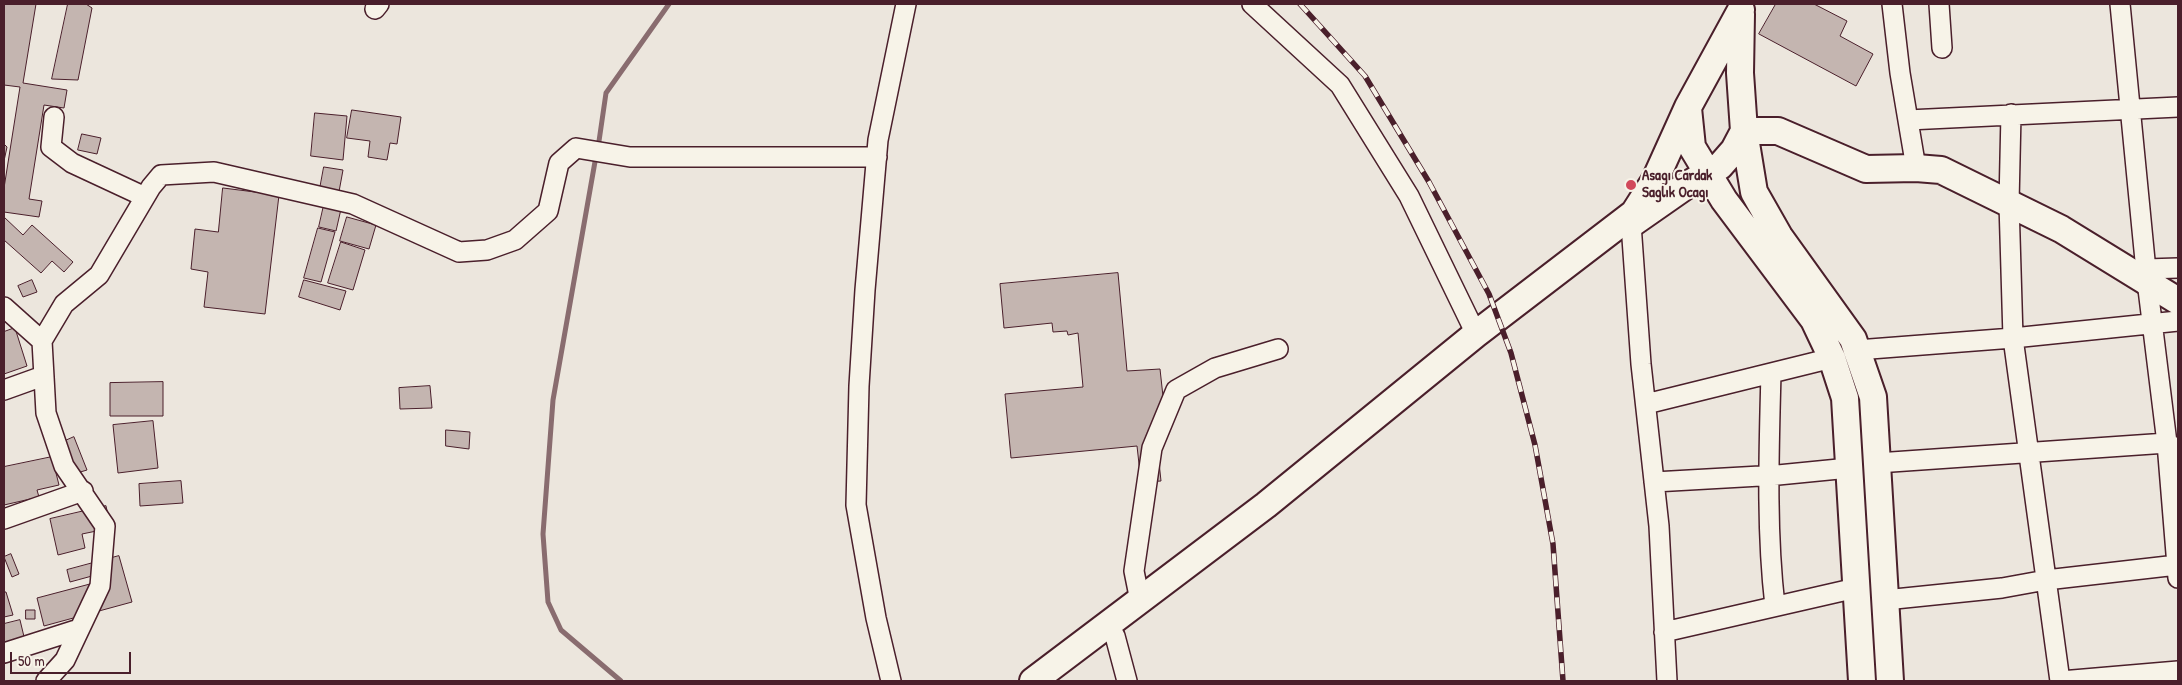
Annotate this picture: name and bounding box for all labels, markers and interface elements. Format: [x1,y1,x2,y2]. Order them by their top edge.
place label: Asagı Cardak Saglık Ocagı [1642,167,1712,202]
marker: Asagı Cardak Saglık Ocagı [1624,178,1638,192]
scale bar [12,642,134,674]
text: 50 m [18,650,45,671]

